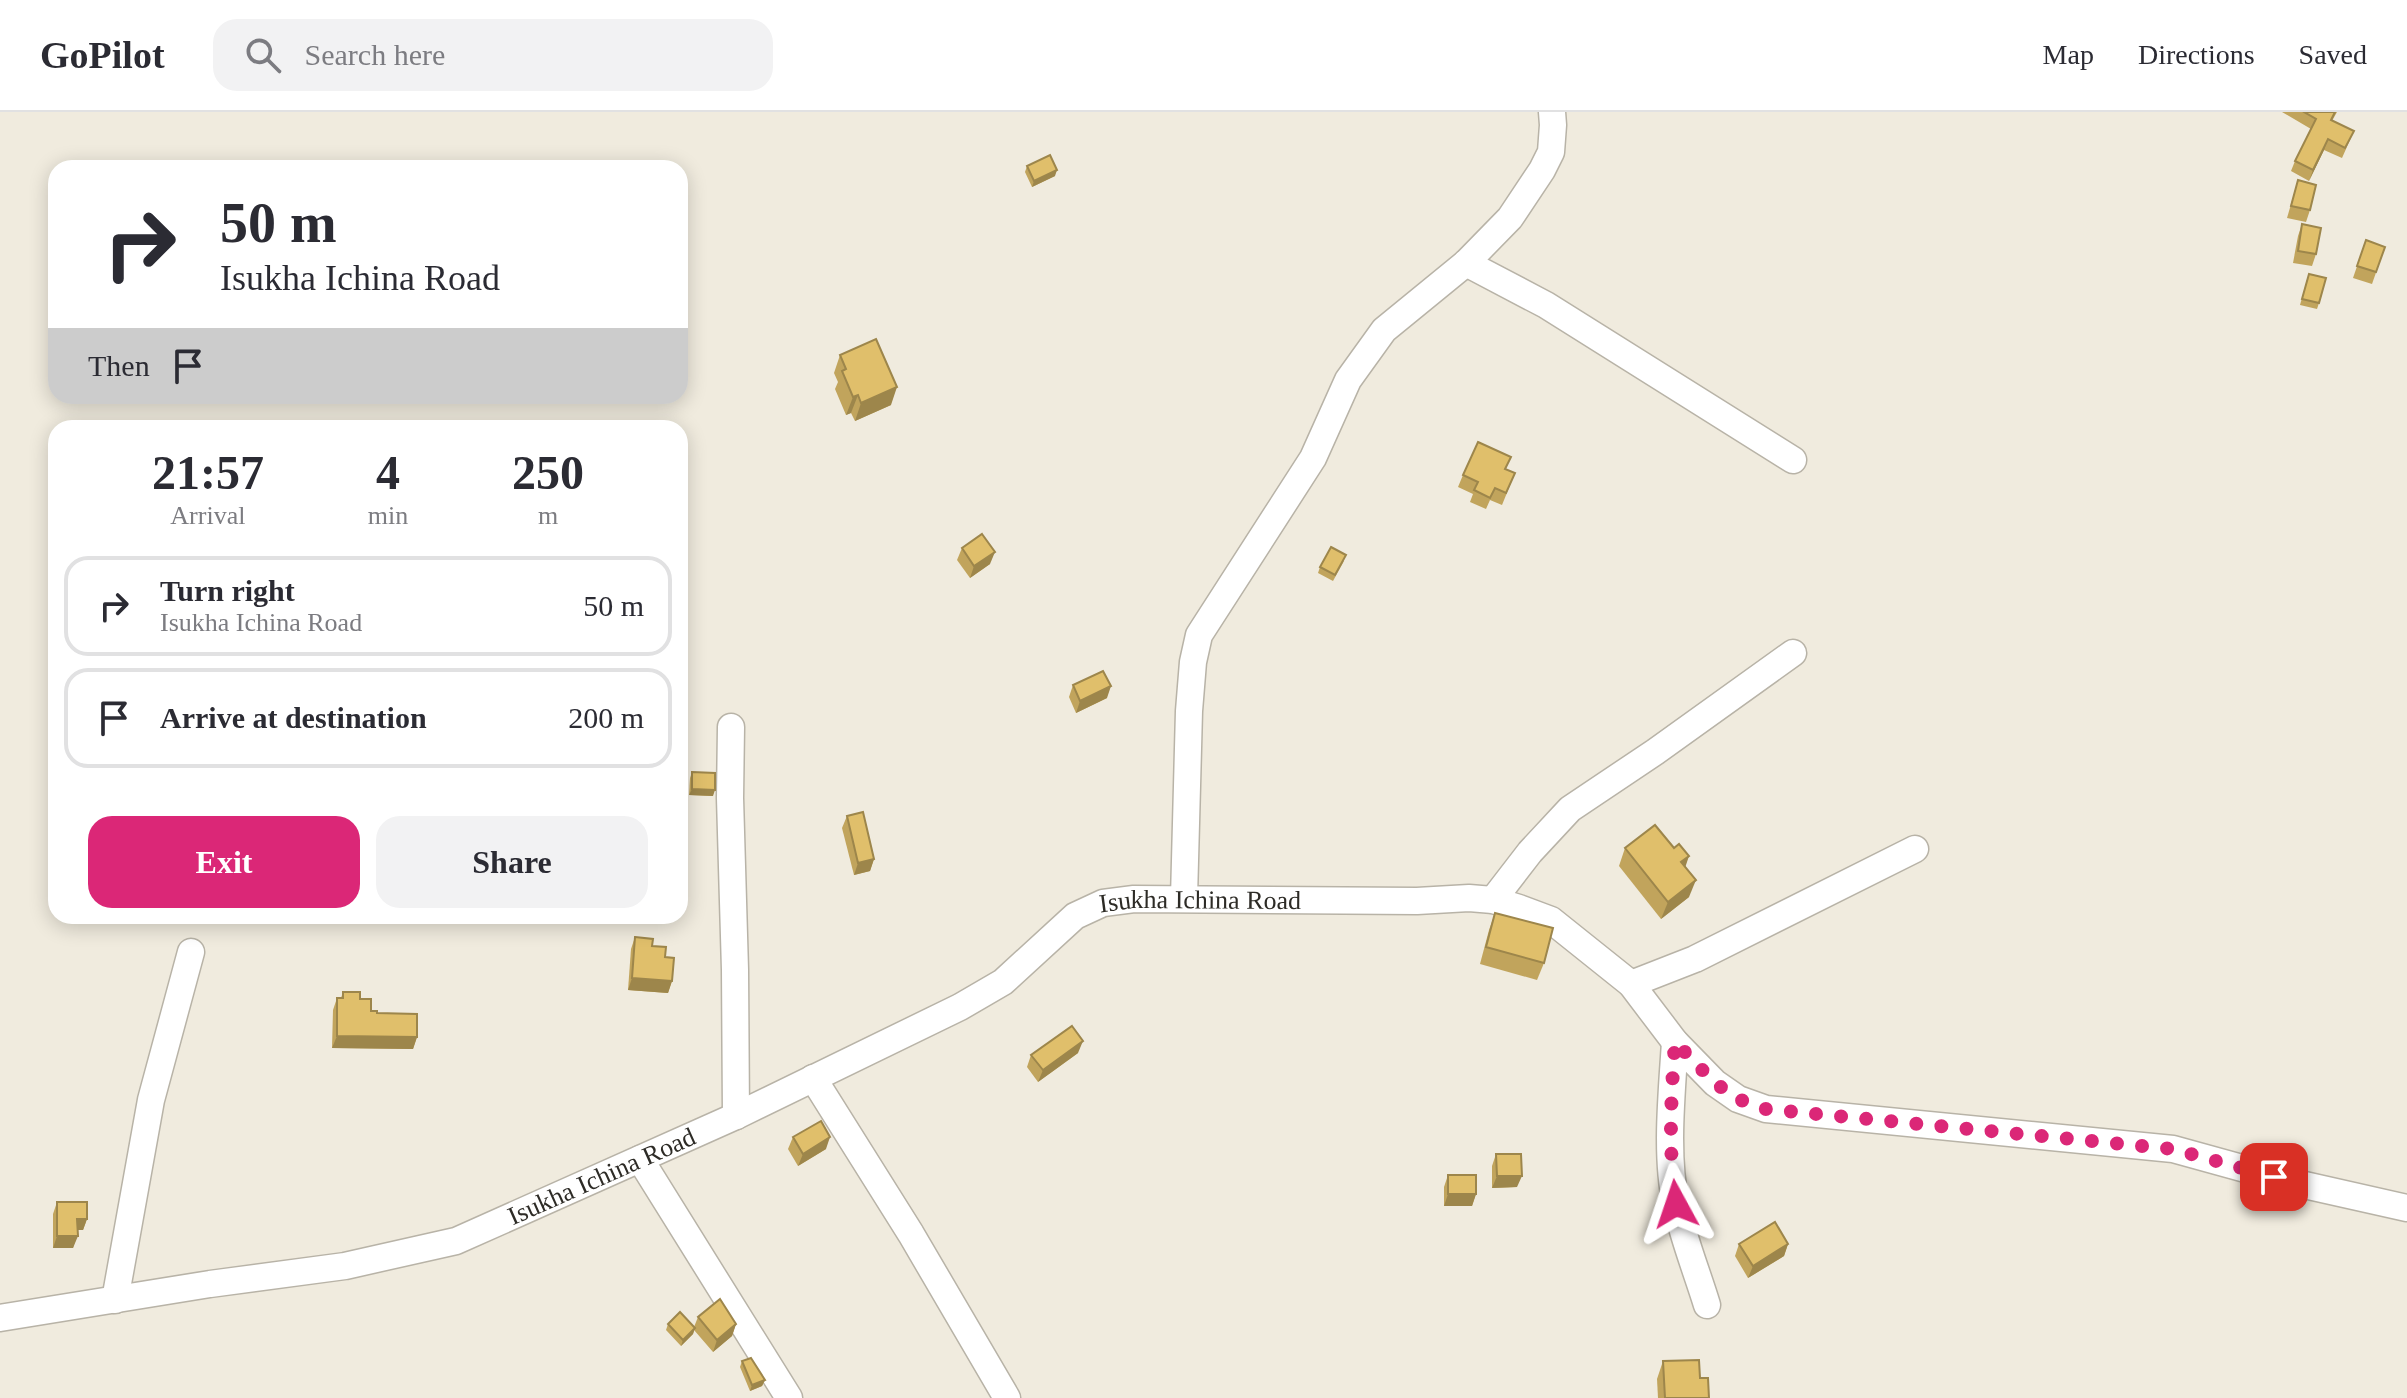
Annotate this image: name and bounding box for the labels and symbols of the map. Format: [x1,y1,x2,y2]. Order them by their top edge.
street label: Isukha Ichina Road [1097,885,1301,918]
street label: Isukha Ichina Road [503,1122,700,1231]
pin [2240,1143,2308,1211]
position arrow [1634,1162,1718,1246]

